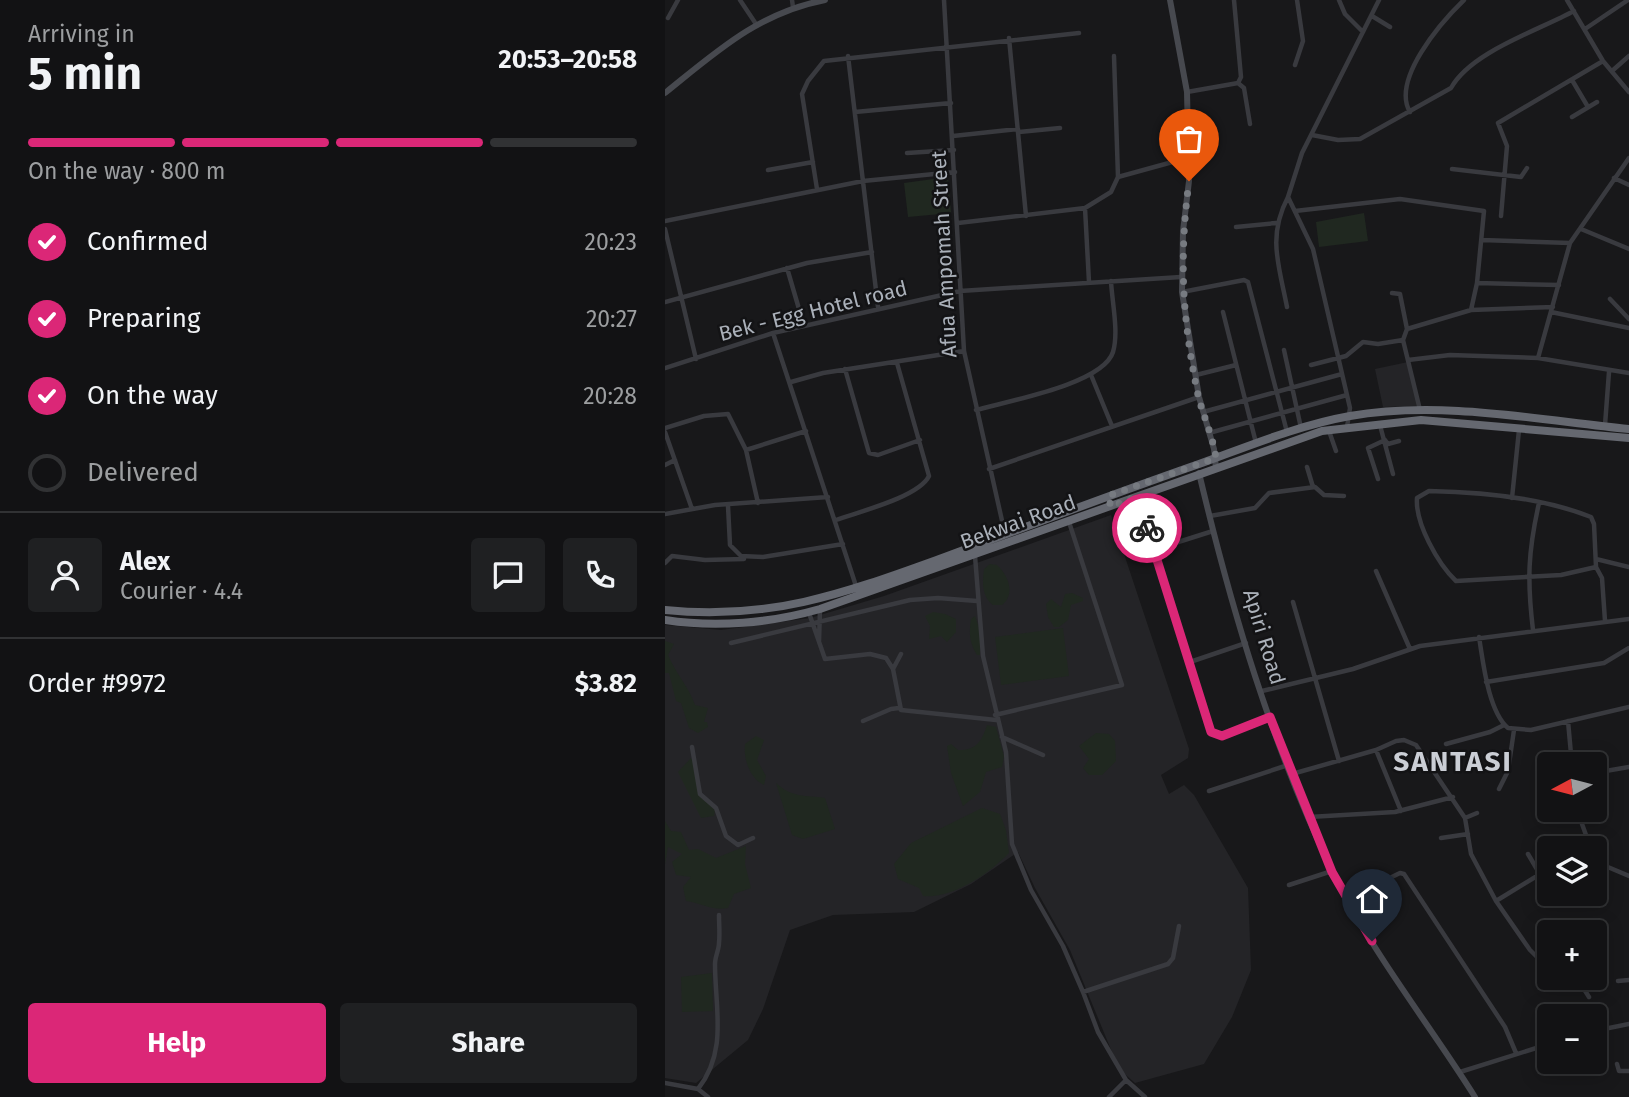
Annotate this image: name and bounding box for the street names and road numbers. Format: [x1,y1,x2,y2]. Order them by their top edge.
street label: Afua Ampomah Street [926,149,962,358]
street label: Bek - Egg Hotel road [716,275,910,347]
street label: Bekwai Road [957,489,1079,555]
street label: Apiri Road [1237,586,1291,688]

